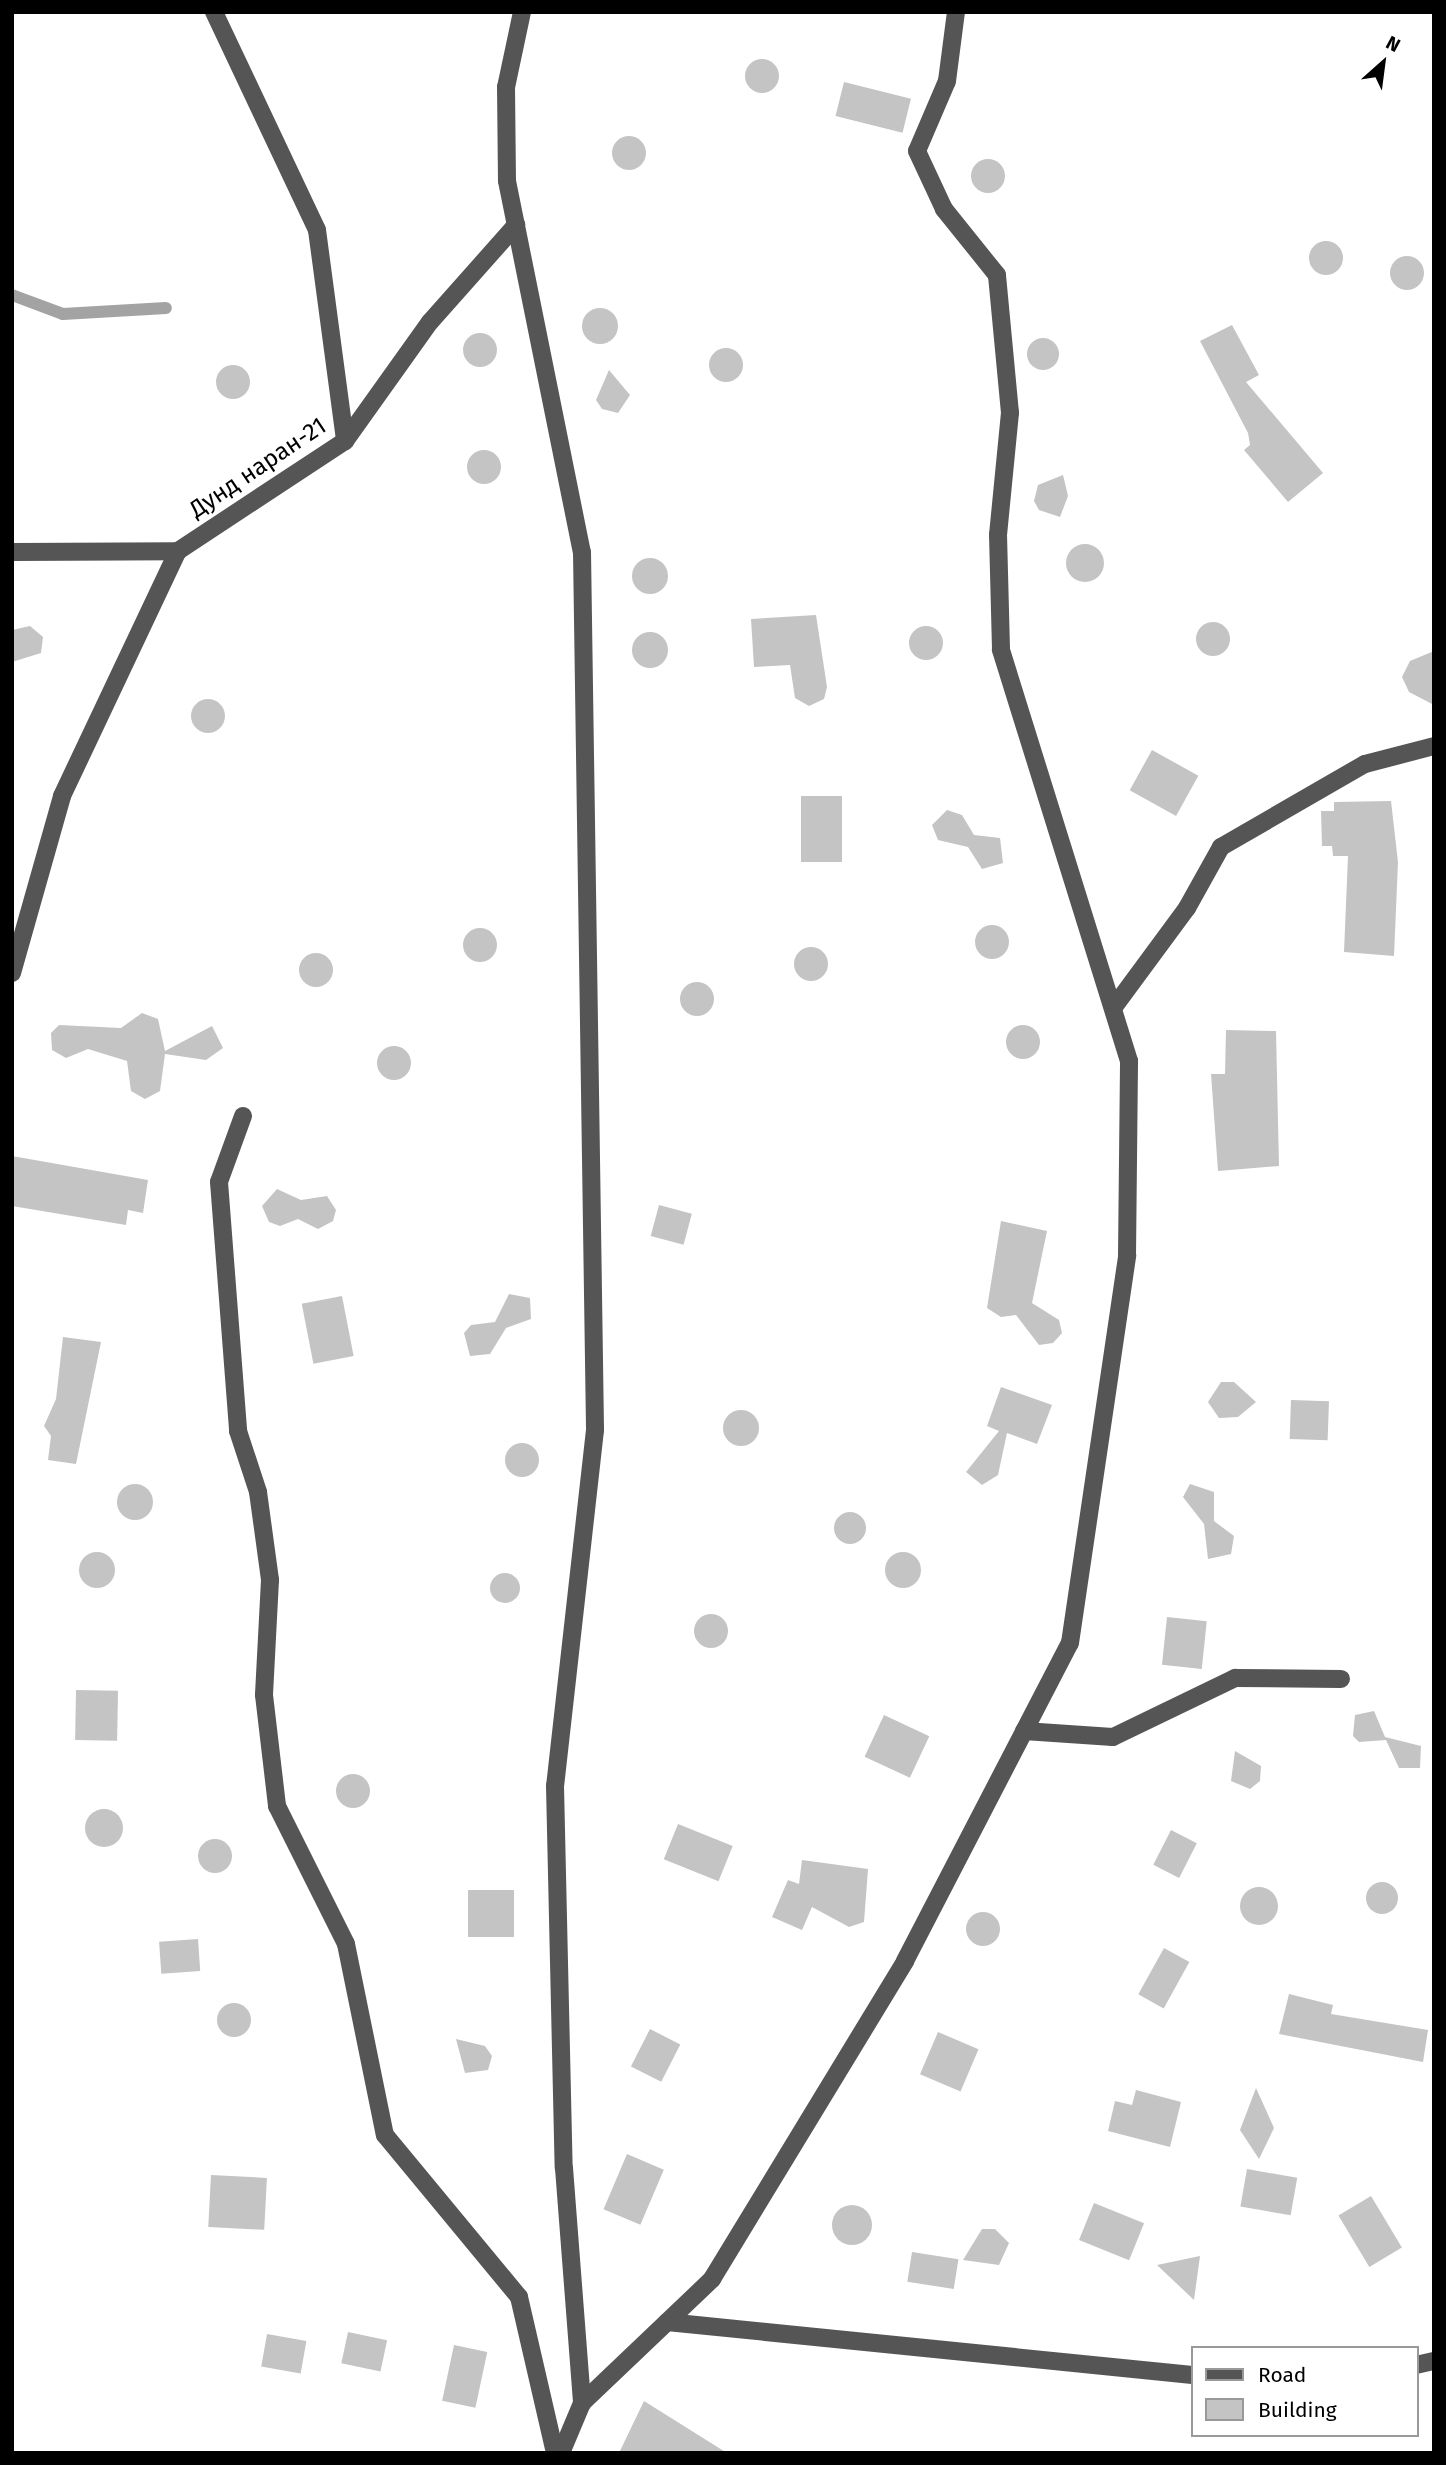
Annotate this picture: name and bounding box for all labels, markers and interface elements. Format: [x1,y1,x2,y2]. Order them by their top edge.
north arrow [1348,28,1418,98]
text: N [1382,31,1404,57]
street label: Дунд наран-21 [184,412,332,524]
legend [1190,2346,1418,2437]
text: Road [1258,2362,1306,2388]
text: Building [1258,2397,1337,2423]

